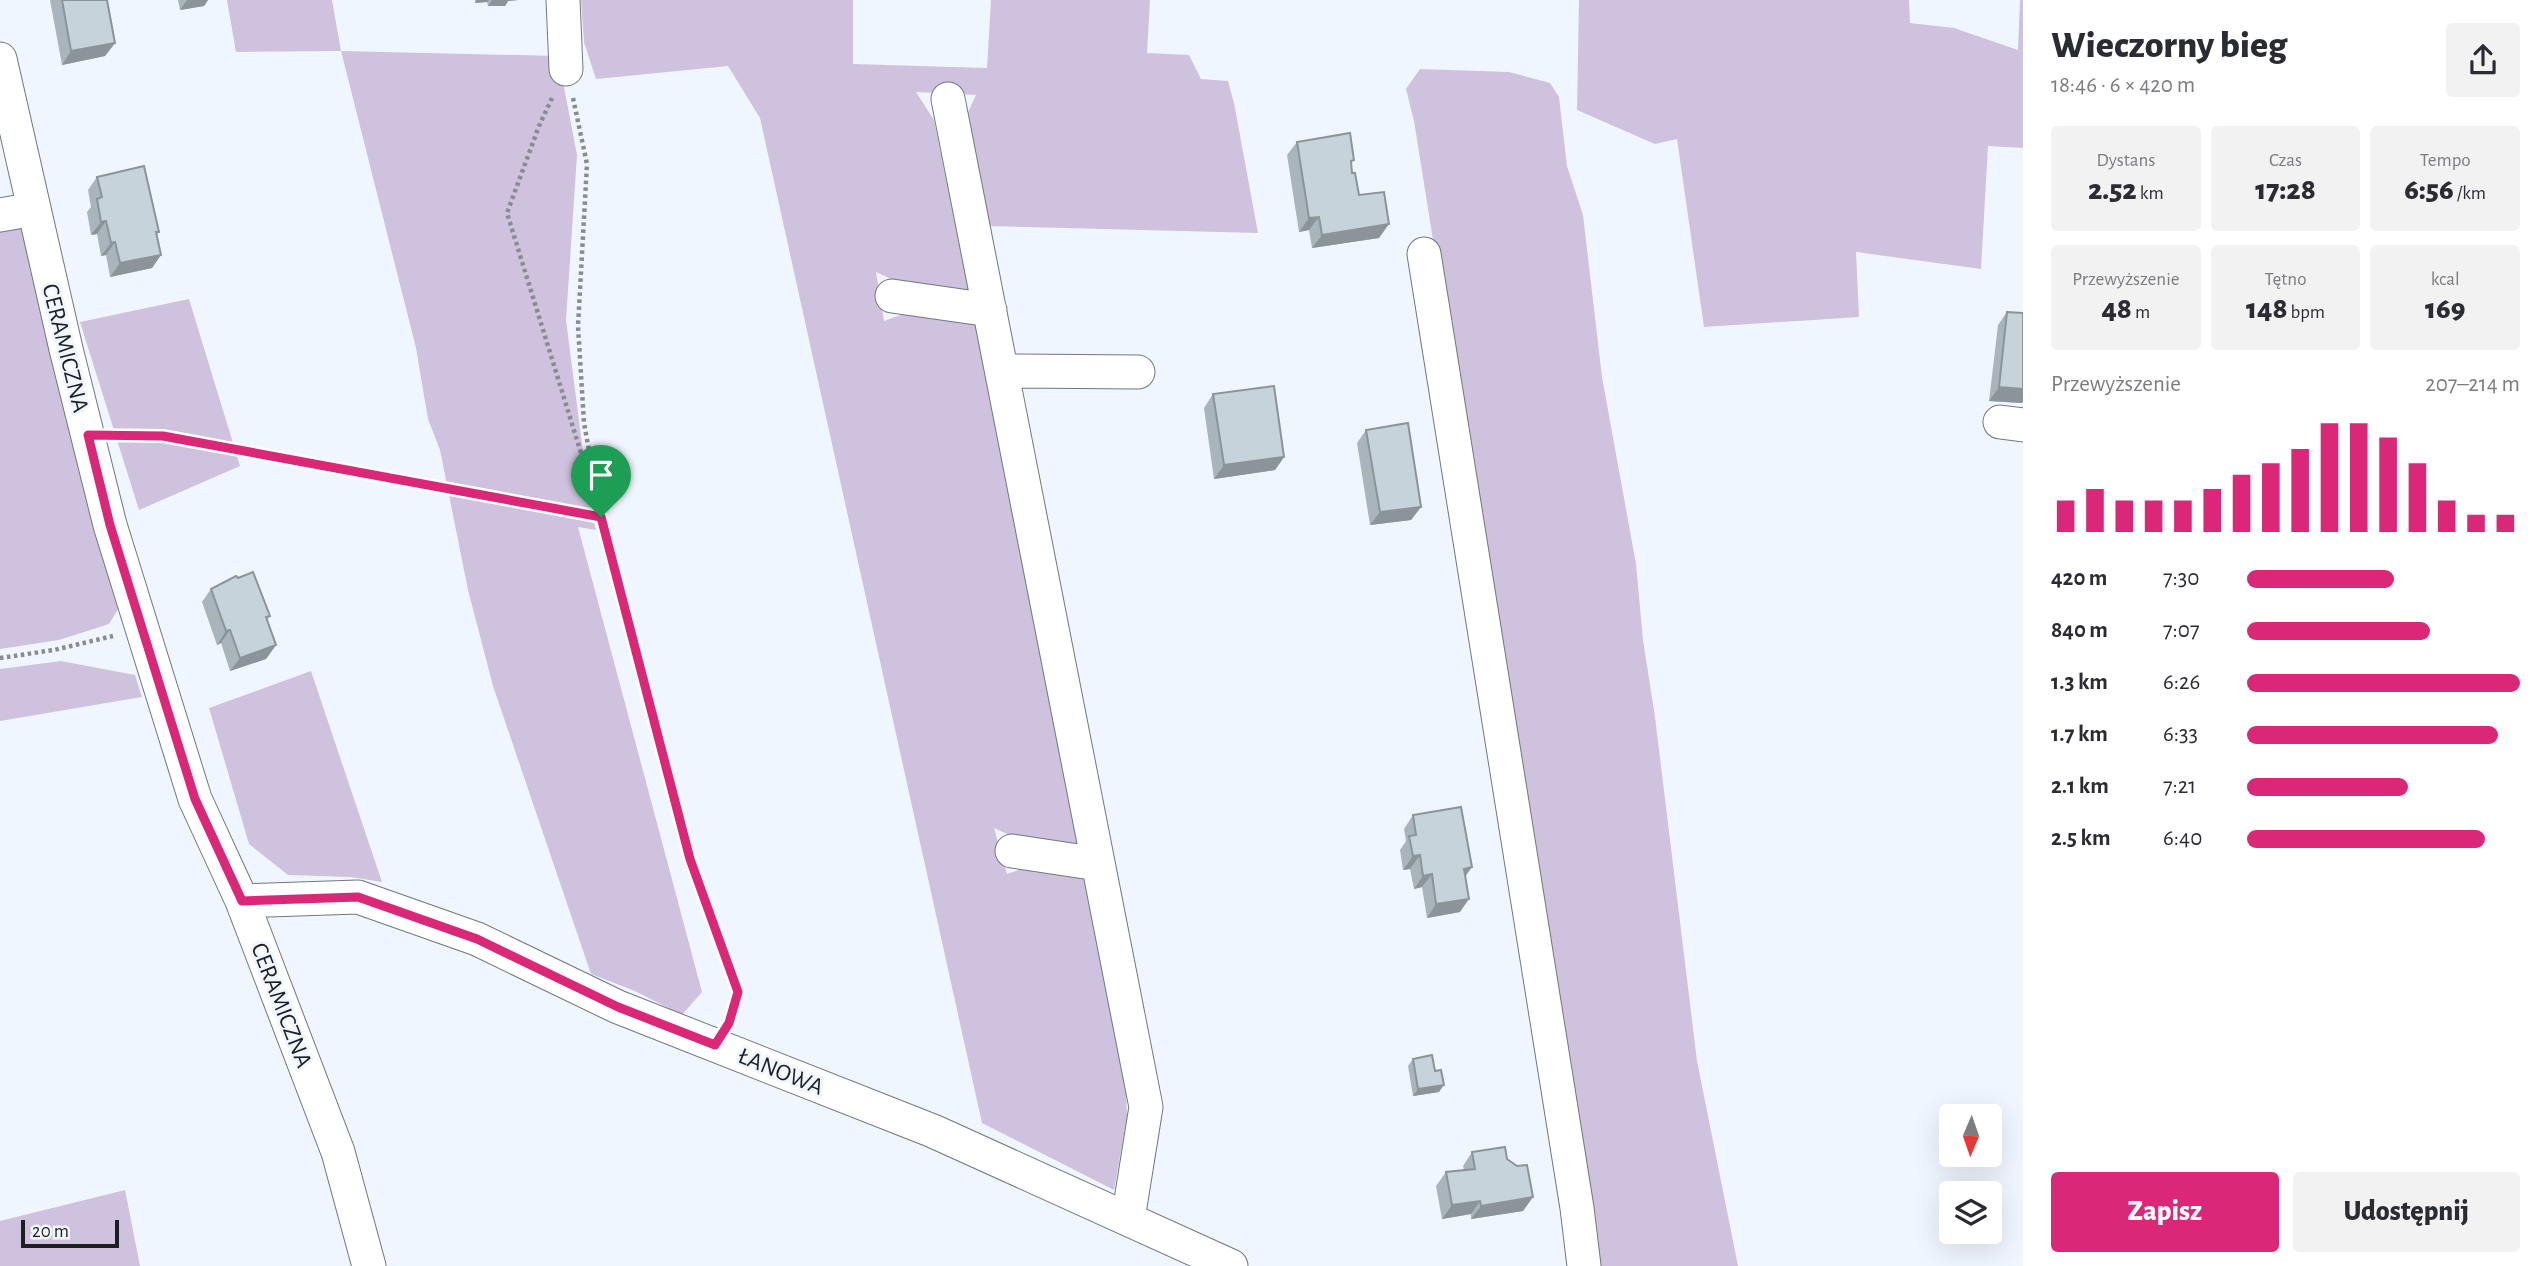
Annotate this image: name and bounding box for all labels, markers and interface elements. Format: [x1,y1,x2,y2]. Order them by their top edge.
button: share [2446,23,2520,97]
text: Wieczorny bieg [2051,27,2287,65]
text: 18:46 · 6 × 420 m [2051,74,2195,97]
text: Dystans [2096,151,2155,170]
text: Czas [2269,151,2302,170]
text: Tempo [2420,151,2471,170]
text: 2.52 [2088,175,2137,205]
text: 17:28 [2255,175,2316,205]
text: 6:56 [2404,175,2454,205]
text: km [2137,184,2164,203]
text: /km [2454,184,2486,203]
text: Przewyższenie [2072,270,2180,289]
text: Tętno [2264,270,2307,289]
text: kcal [2431,270,2460,289]
street label: CERAMICZNA [37,281,93,415]
text: 48 [2101,294,2132,324]
text: 148 [2246,294,2287,324]
text: 169 [2425,294,2465,324]
text: m [2132,303,2150,322]
text: bpm [2287,303,2325,322]
text: Przewyższenie [2051,373,2181,396]
text: 207–214 m [2425,373,2520,396]
pin [571,445,631,517]
icon: arrive [582,456,620,494]
text: 420 m [2051,567,2107,590]
text: 7:30 [2163,567,2199,590]
text: 840 m [2051,619,2108,642]
text: 7:07 [2163,619,2200,642]
text: 1.3 km [2051,671,2108,694]
text: 6:26 [2163,671,2200,694]
text: 1.7 km [2051,723,2108,746]
text: 6:33 [2163,723,2198,746]
text: 2.1 km [2051,775,2109,798]
text: 7:21 [2163,775,2196,798]
text: 2.5 km [2051,827,2110,850]
text: 6:40 [2163,827,2202,850]
street label: CERAMICZNA [246,940,316,1071]
street label: ŁANOWA [735,1044,827,1100]
north arrow [1939,1104,2002,1167]
map controls [1939,1104,2002,1244]
button: Zapisz [2051,1172,2279,1252]
button: Udostępnij [2293,1172,2520,1252]
button: layers [1939,1181,2002,1244]
scale bar [21,1217,119,1249]
text: 20 m [32,1222,69,1241]

